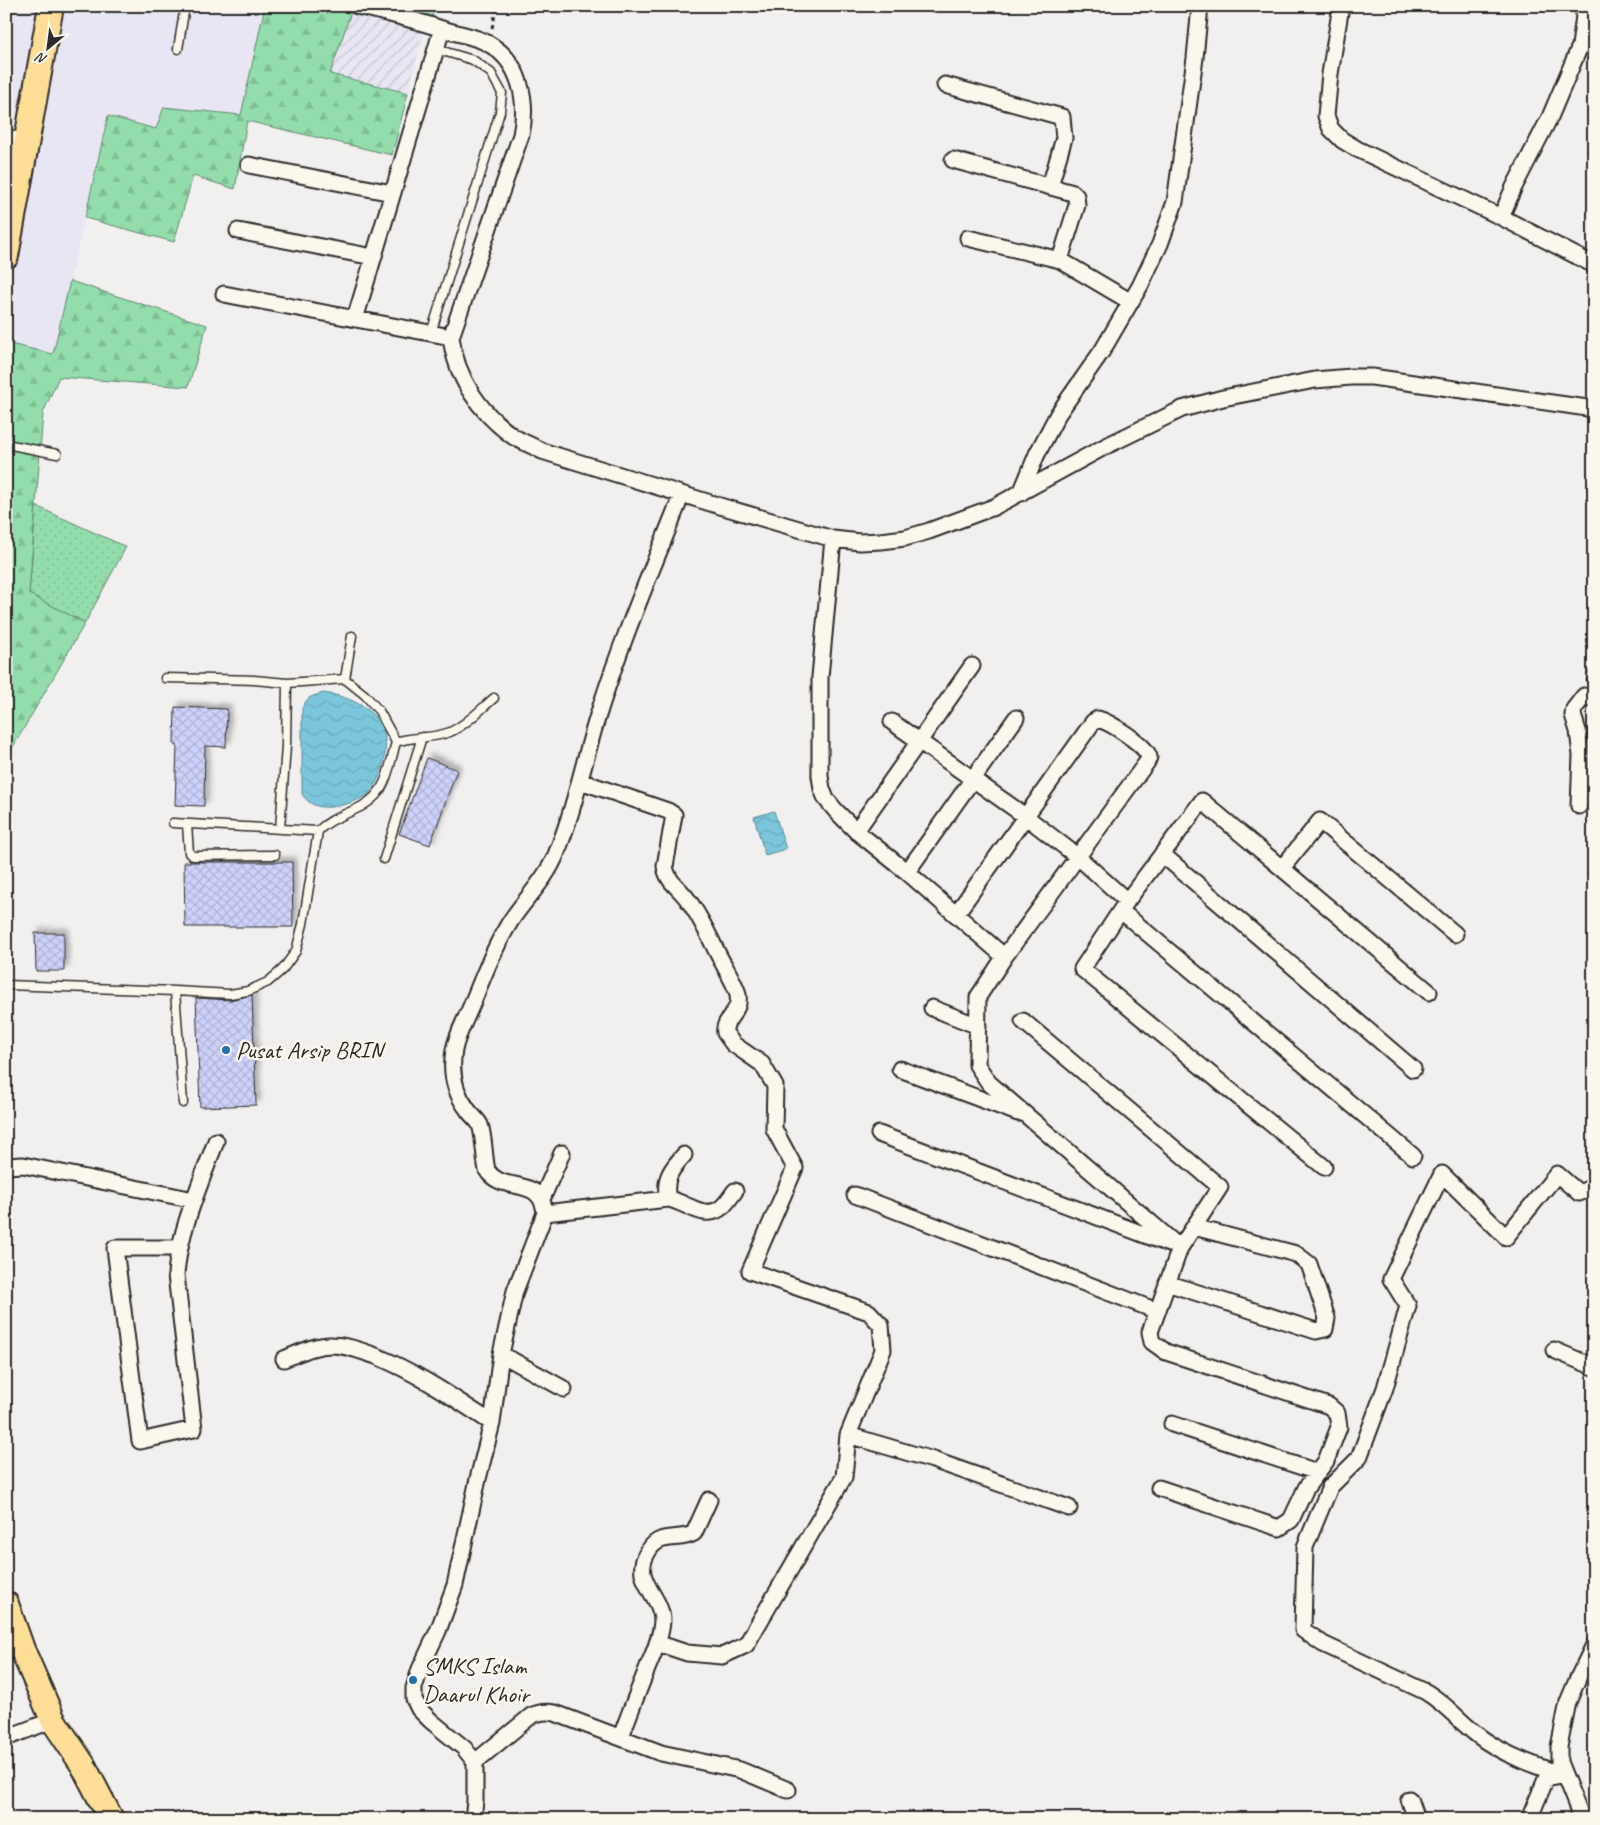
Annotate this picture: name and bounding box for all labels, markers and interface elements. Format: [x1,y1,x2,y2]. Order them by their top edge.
north arrow [22,22,72,72]
text: N [32,48,50,68]
place label: Pusat Arsip BRIN [236,1035,386,1065]
marker: Pusat Arsip BRIN [220,1044,232,1056]
place label: SMKS Islam Daarul Khoir [423,1651,531,1709]
marker: SMKS Islam Daarul Khoir [407,1674,419,1686]

